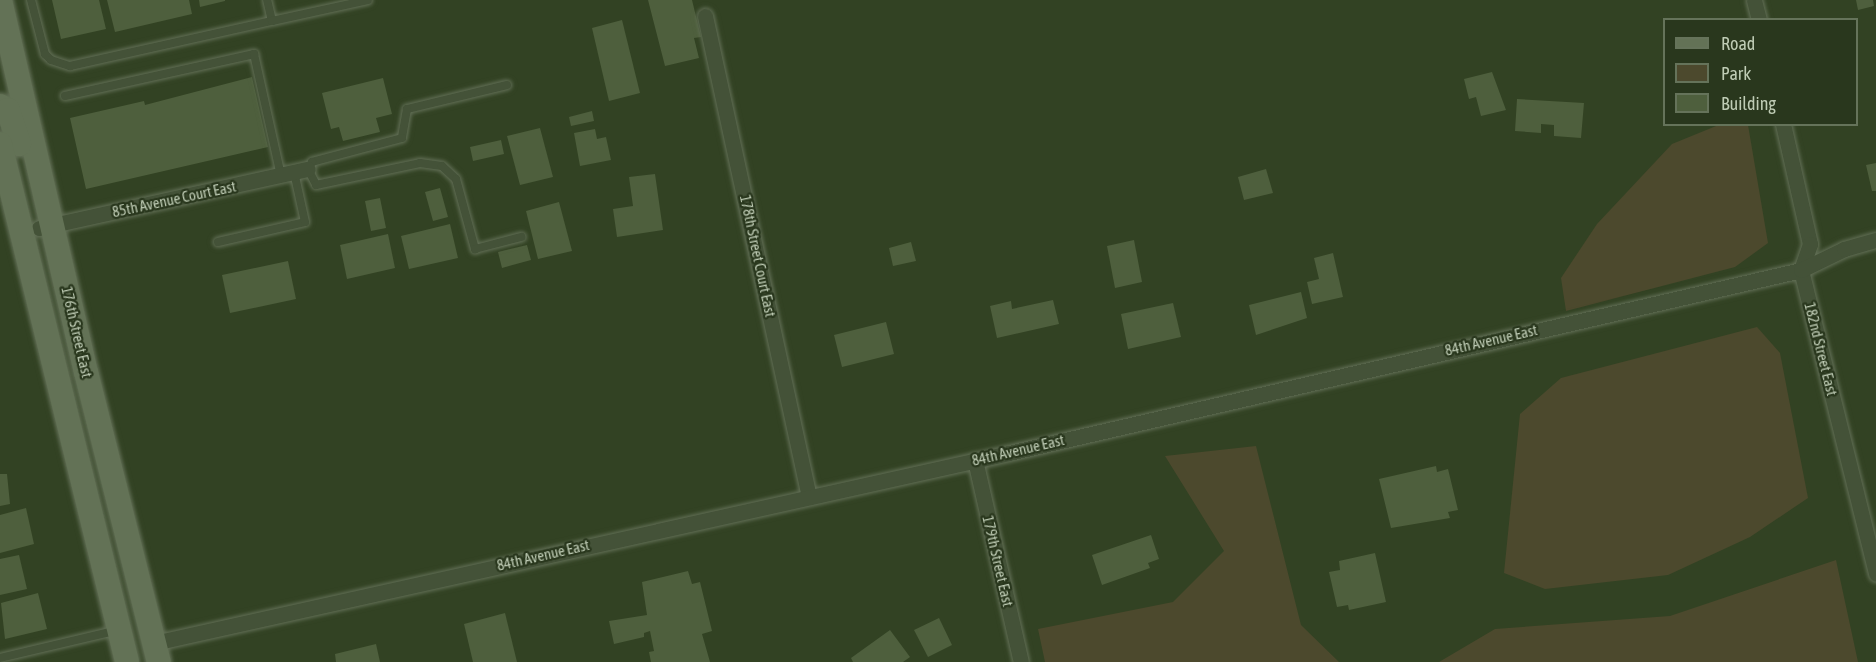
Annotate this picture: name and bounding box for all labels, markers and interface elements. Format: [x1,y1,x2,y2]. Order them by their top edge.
legend [1663,18,1858,126]
text: Road [1721,33,1755,54]
text: Park [1721,63,1751,84]
text: Building [1721,93,1776,114]
street label: 85th Avenue Court East [111,177,237,221]
street label: 178th Street Court East [736,193,780,319]
street label: 176th Street East [58,285,96,379]
street label: 182nd Street East [1801,300,1841,398]
street label: 84th Avenue East [1443,321,1539,359]
street label: 84th Avenue East [970,431,1066,469]
street label: 179th Street East [979,514,1017,608]
street label: 84th Avenue East [495,536,591,574]

